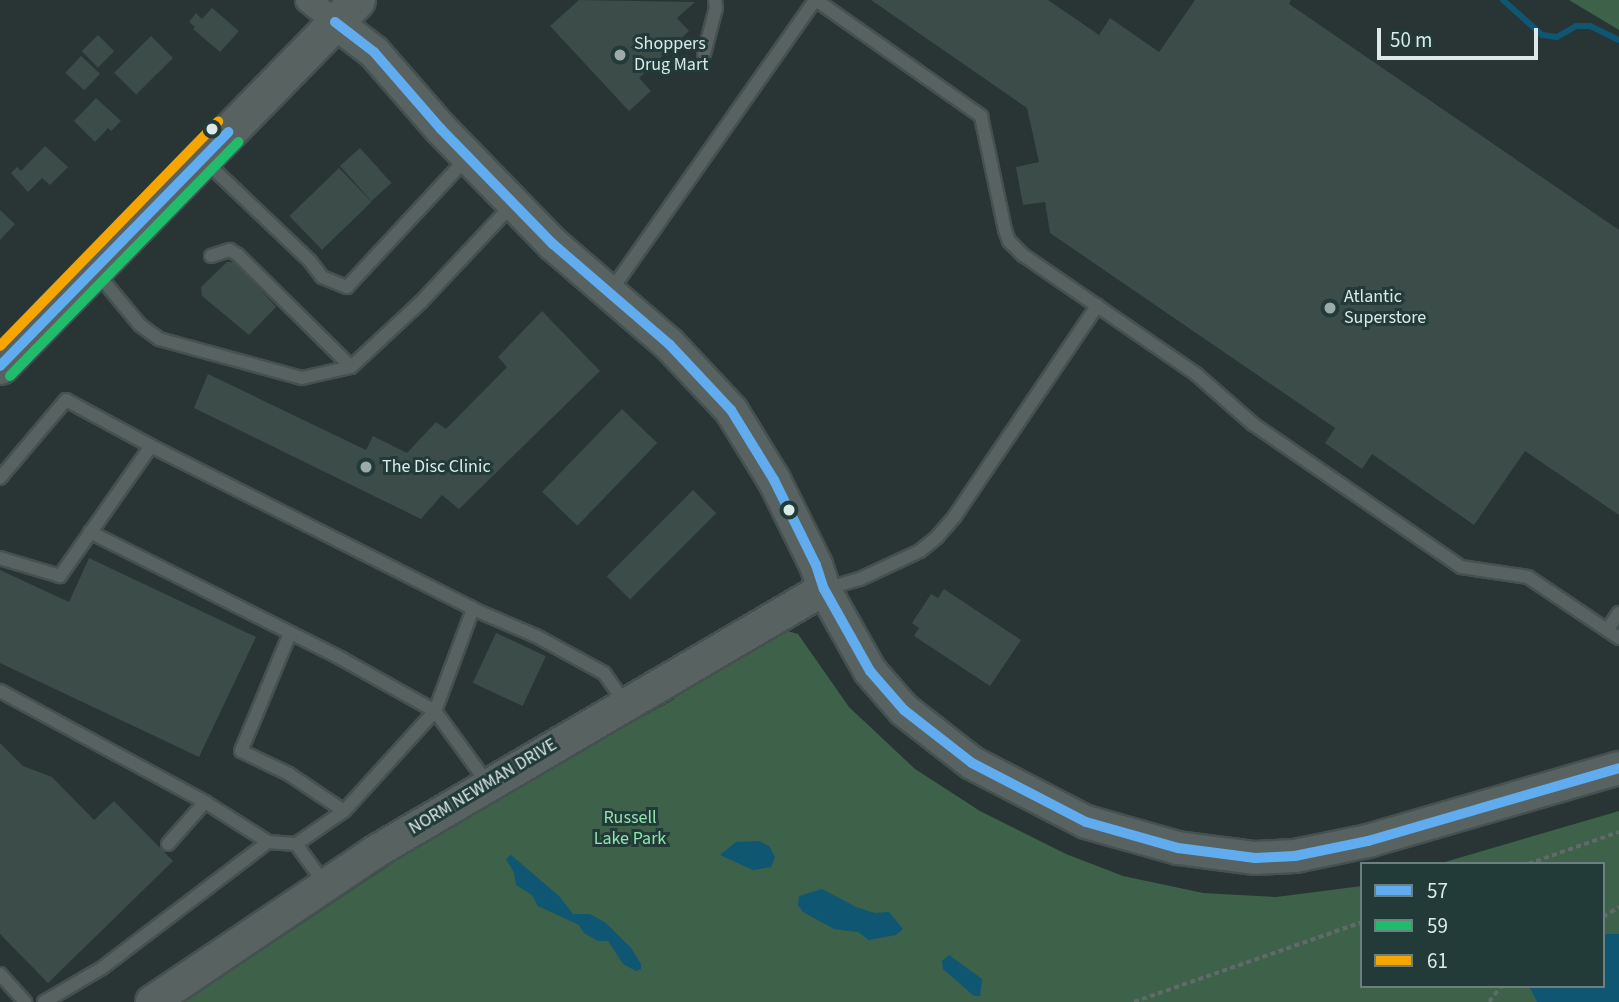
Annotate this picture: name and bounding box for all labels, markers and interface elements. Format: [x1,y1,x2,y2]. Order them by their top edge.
scale bar [1381,14,1542,58]
text: 50 m [1390,25,1432,55]
place label: Shoppers Drug Mart [634,34,708,76]
marker: Shoppers Drug Mart [612,47,628,63]
unlabelled marker [205,122,219,136]
place label: Atlantic Superstore [1344,287,1426,330]
marker: Atlantic Superstore [1322,300,1338,316]
place label: The Disc Clinic [382,456,491,478]
marker: The Disc Clinic [356,457,376,477]
unlabelled marker [782,503,796,517]
street label: NORM NEWMAN DRIVE [405,734,561,840]
park label: Russell Lake Park [594,808,666,850]
legend [1360,862,1605,988]
text: 57 [1427,876,1448,906]
text: 59 [1427,911,1448,941]
text: 61 [1427,946,1448,976]

